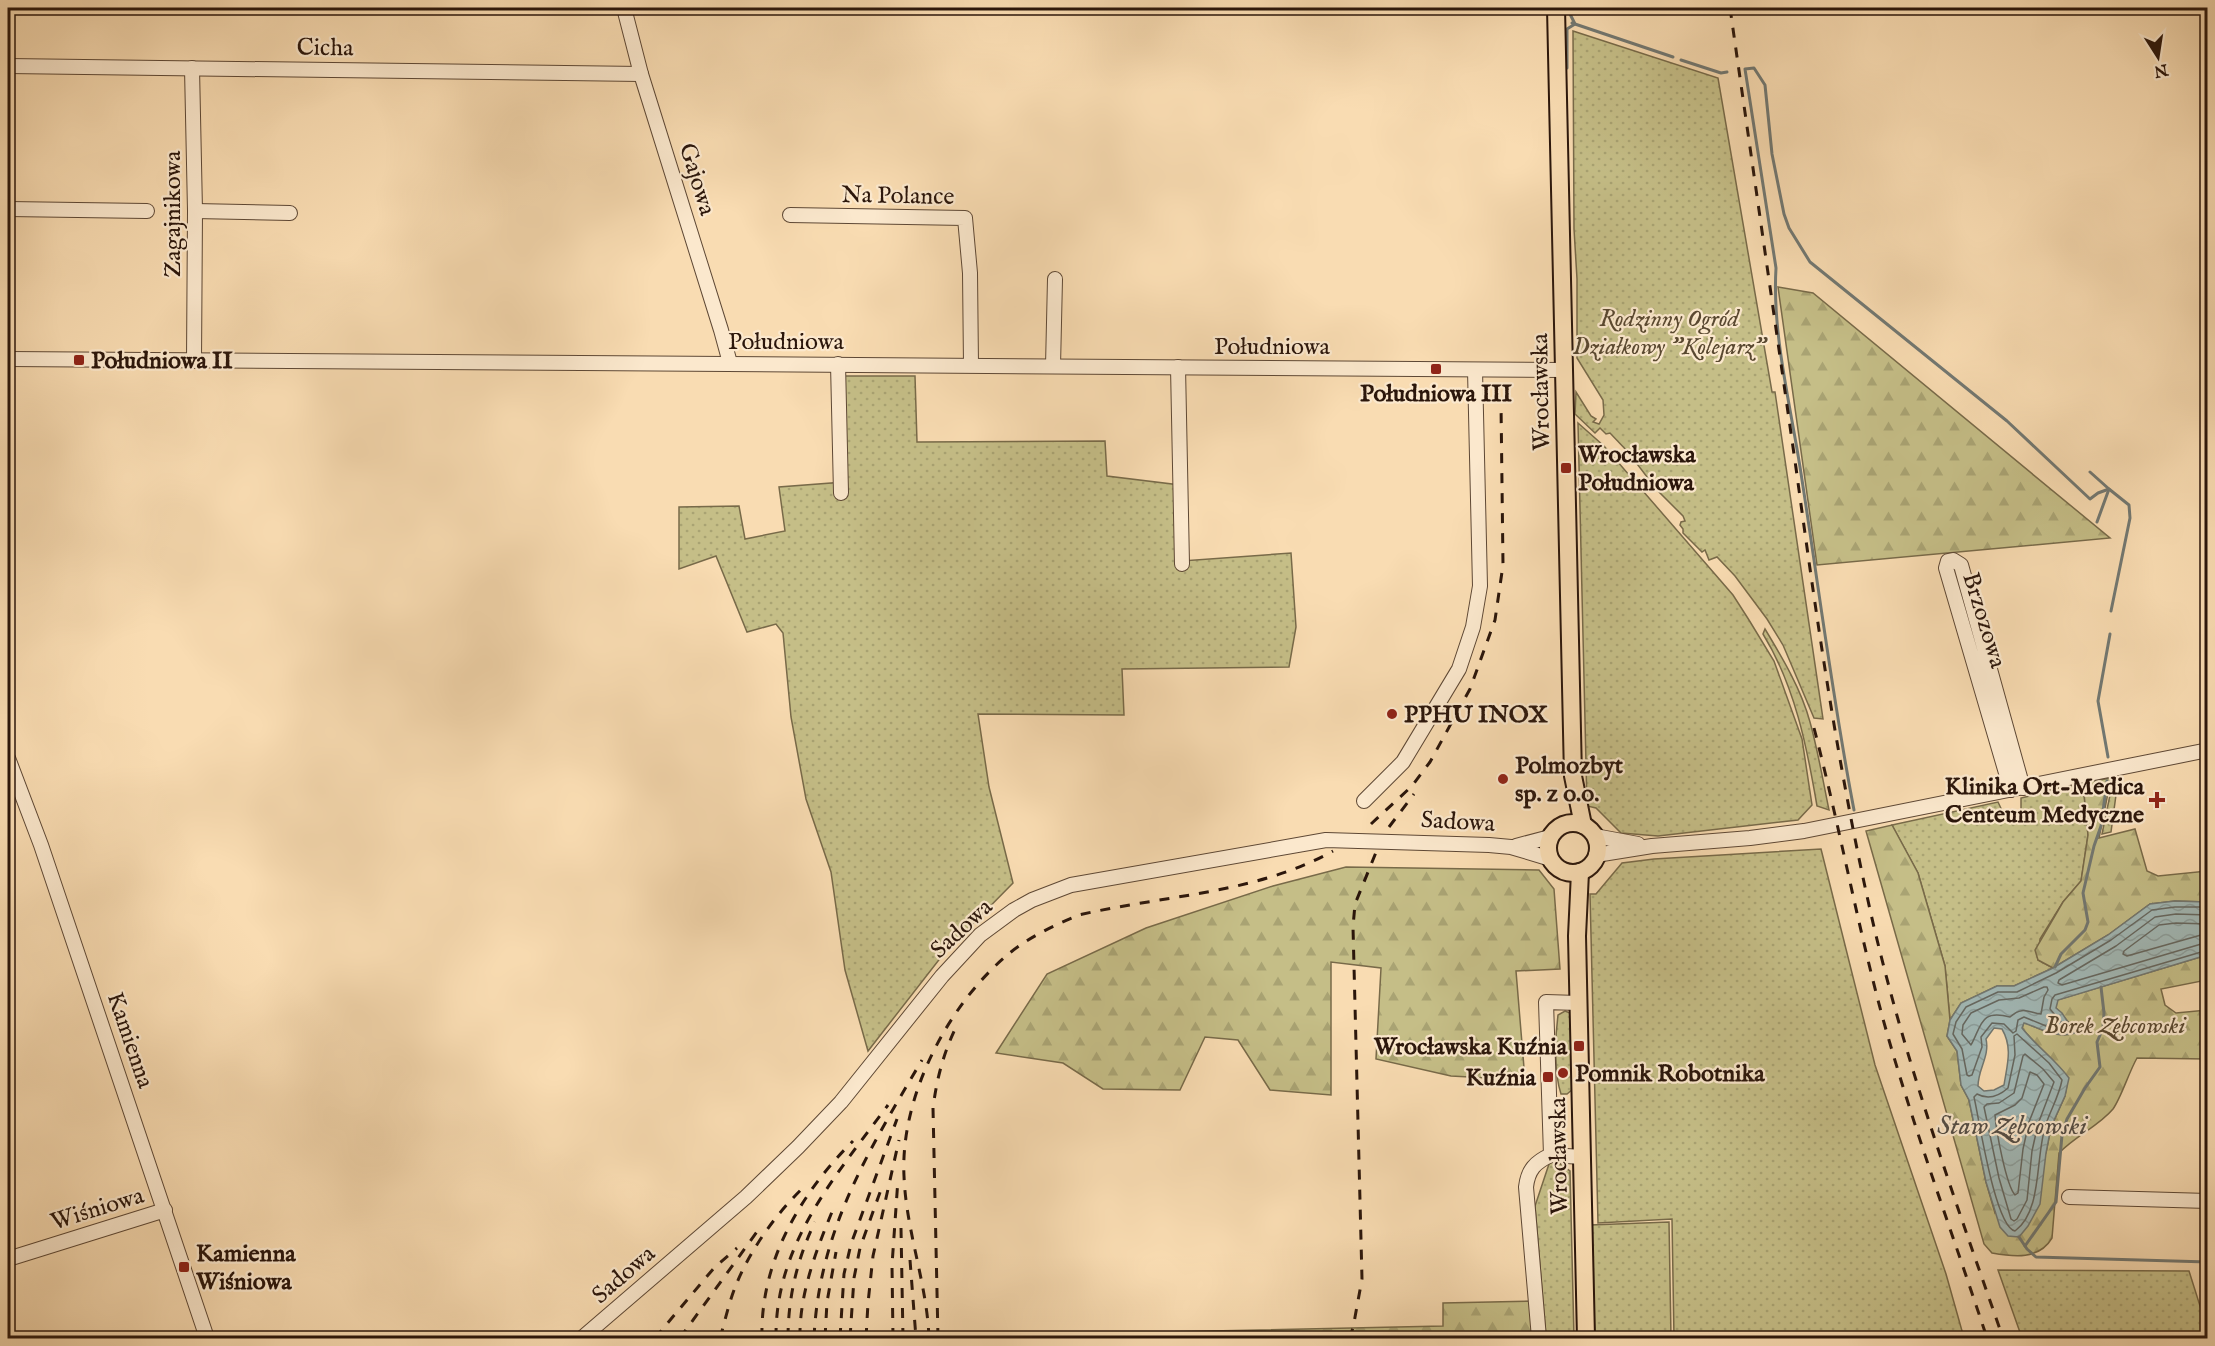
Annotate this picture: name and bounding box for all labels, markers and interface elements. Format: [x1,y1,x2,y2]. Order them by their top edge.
north arrow [2128,27,2188,87]
street label: Cicha [296,33,354,65]
text: N [2152,58,2171,81]
street label: Gajowa [671,140,722,220]
street label: Zagajnikowa [158,150,189,277]
street label: Na Polance [841,180,955,213]
park label: Rodzinny Ogród Działkowy "Kolejarz" [1573,304,1768,363]
street label: Południowa [728,327,845,358]
street label: Południowa [1214,332,1331,363]
street label: Wrocławska [1525,332,1558,451]
place label: Południowa II [91,346,233,377]
marker: Południowa II [72,353,86,367]
marker: Południowa III [1429,362,1443,376]
place label: Południowa III [1360,379,1513,410]
place label: Wrocławska Południowa [1577,440,1696,499]
marker: Wrocławska Południowa [1559,461,1573,475]
street label: Brzozowa [1954,569,2013,673]
place label: PPHU INOX [1404,700,1548,731]
marker: PPHU INOX [1385,707,1399,721]
place label: Polmozbyt sp. z o.o. [1515,751,1624,810]
marker: Polmozbyt sp. z o.o. [1496,772,1510,786]
place label: Klinika Ort-Medica Centeum Medyczne [1945,772,2145,831]
marker: Klinika Ort-Medica Centeum Medyczne [2148,791,2166,809]
street label: Sadowa [1420,805,1496,840]
street label: Sadowa [924,892,1000,966]
street label: Kamienna [99,988,161,1093]
park label: Borek Zębcowski [2045,1011,2187,1042]
place label: Wrocławska Kuźnia [1373,1032,1568,1063]
marker: Wrocławska Kuźnia [1572,1039,1586,1053]
place label: Pomnik Robotnika [1575,1059,1765,1090]
place label: Kuźnia [1466,1063,1537,1094]
marker: Pomnik Robotnika [1556,1066,1570,1080]
marker: Kuźnia [1541,1070,1555,1084]
street label: Wrocławska [1543,1096,1576,1215]
water label: Staw Zębcowski [1937,1110,2088,1144]
street label: Wiśniowa [47,1180,148,1238]
place label: Kamienna Wiśniowa [195,1239,296,1298]
street label: Sadowa [586,1239,663,1311]
marker: Kamienna Wiśniowa [177,1260,191,1274]

